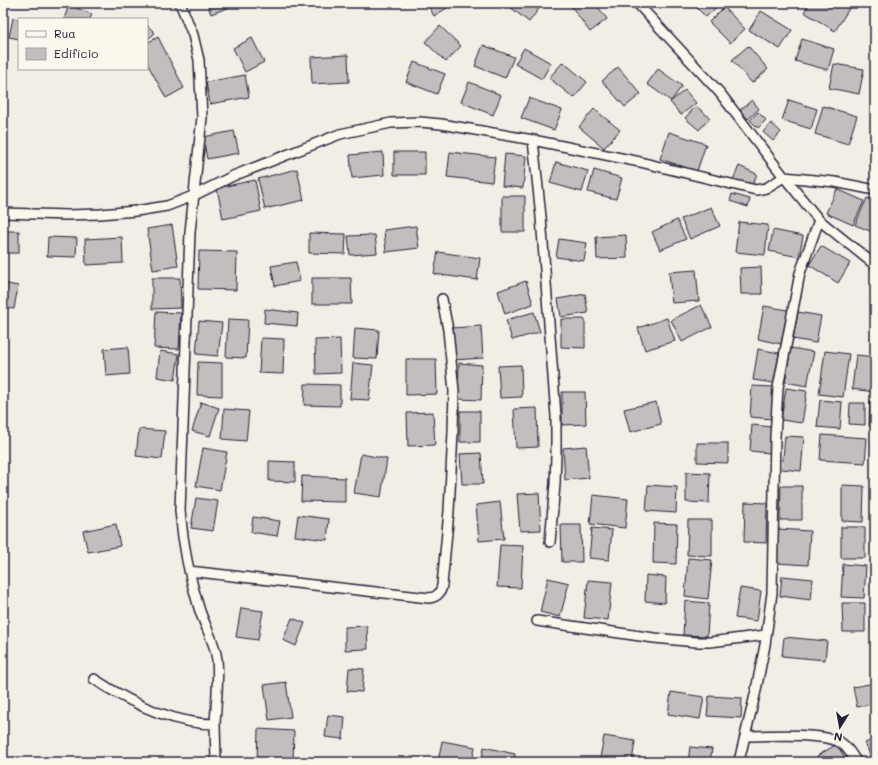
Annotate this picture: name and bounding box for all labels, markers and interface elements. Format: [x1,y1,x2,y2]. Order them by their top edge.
legend [18,18,148,70]
text: Rua [54,25,76,41]
text: Edifício [54,45,98,61]
north arrow [820,707,860,747]
text: N [832,729,844,745]

